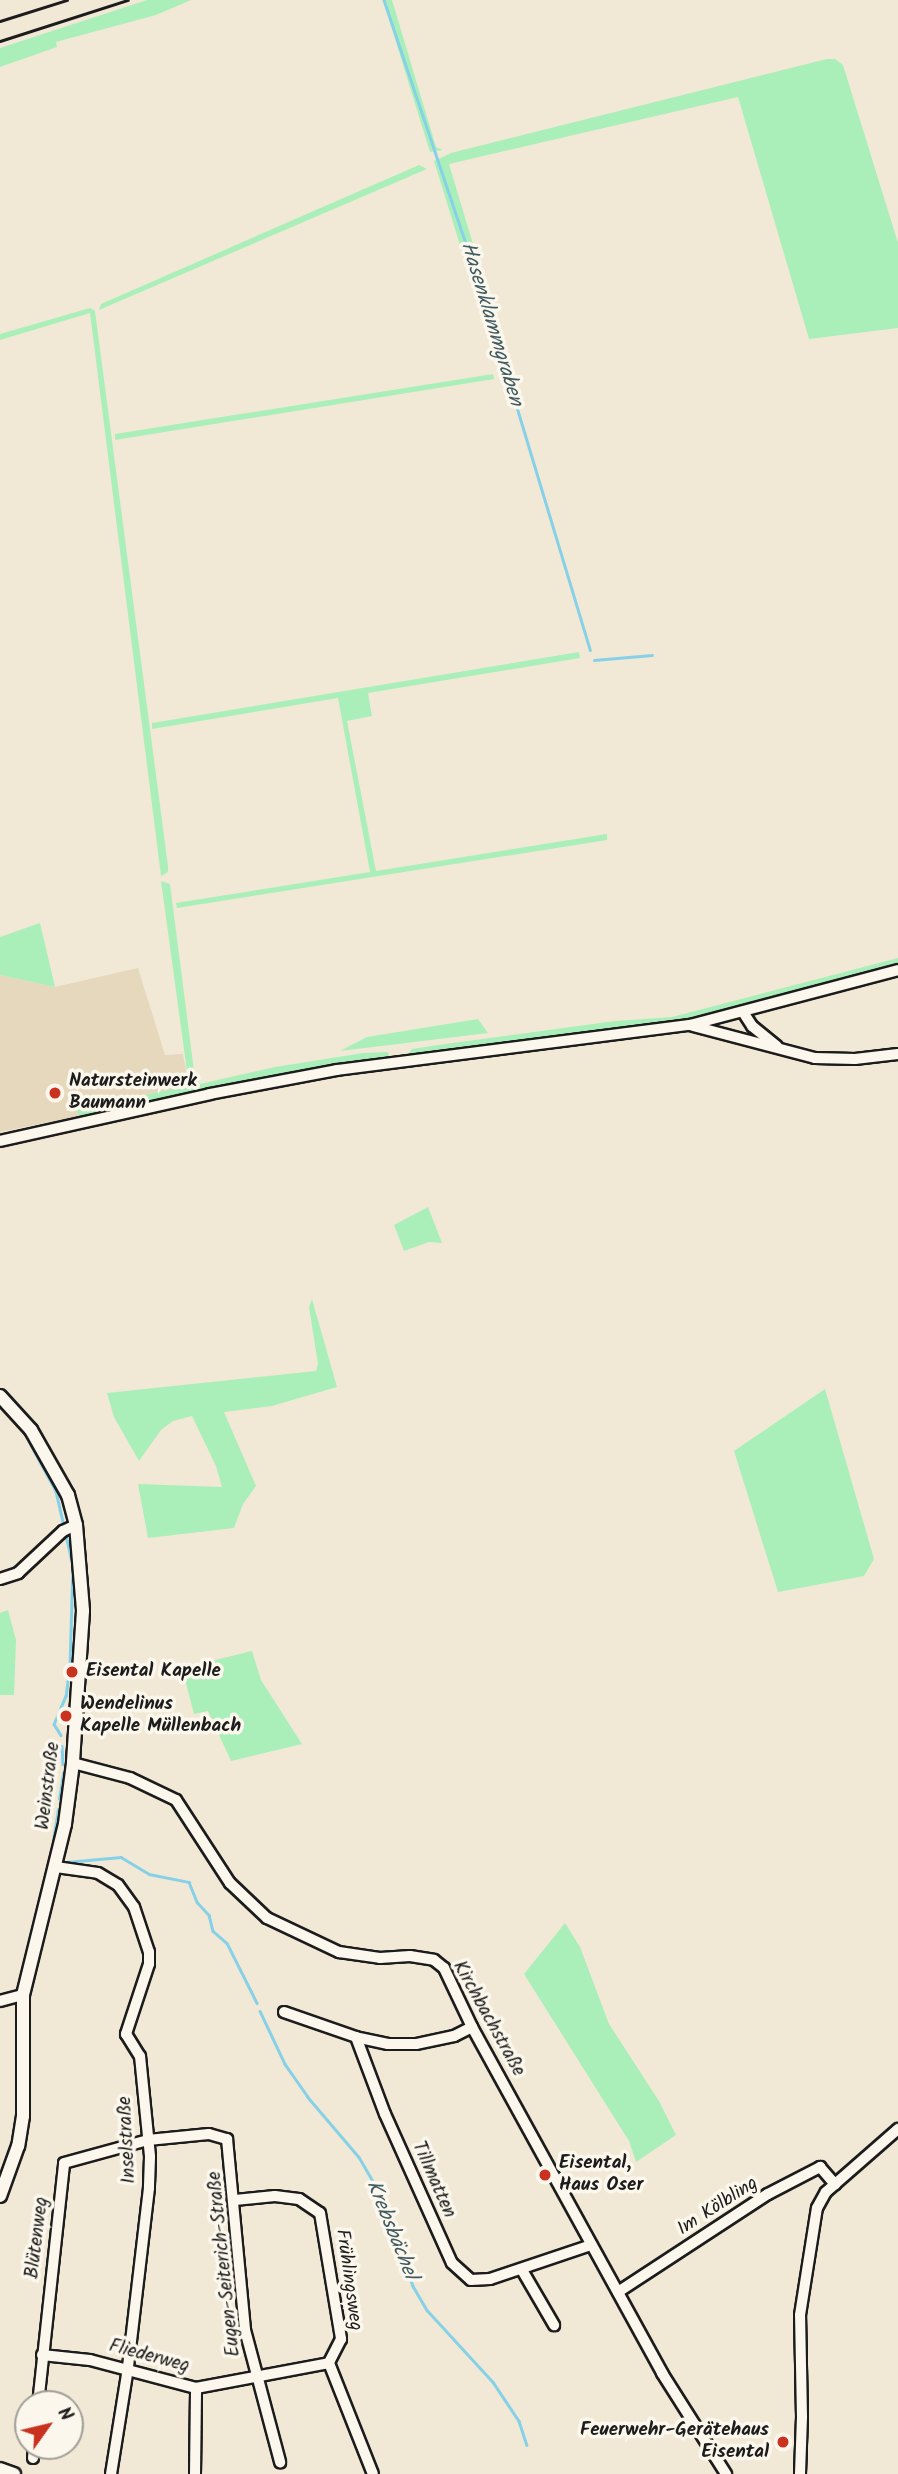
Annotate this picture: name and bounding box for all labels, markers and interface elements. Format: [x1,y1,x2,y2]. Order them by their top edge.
water label: Hasenklammgraben [454,239,528,409]
place label: Natursteinwerk Baumann [69,1071,197,1115]
marker: Natursteinwerk Baumann [47,1085,63,1101]
place label: Eisental Kapelle [86,1661,221,1683]
marker: Eisental Kapelle [64,1664,80,1680]
place label: Wendelinus Kapelle Müllenbach [80,1694,241,1738]
marker: Wendelinus Kapelle Müllenbach [58,1708,74,1724]
street label: Weinstraße [32,1741,66,1831]
street label: Kirchbachstraße [447,1957,529,2081]
street label: Inselstraße [114,2096,142,2184]
street label: Tillmatten [406,2138,460,2222]
place label: Eisental, Haus Oser [559,2153,643,2197]
marker: Eisental, Haus Oser [537,2167,553,2183]
street label: Eugen-Seiterich-Straße [204,2170,246,2358]
street label: Im Kölbling [673,2173,763,2241]
water label: Krebsbächel [360,2177,422,2283]
street label: Blütenweg [22,2196,54,2280]
street label: Frühlingsweg [330,2228,366,2332]
street label: Fliederweg [106,2335,192,2379]
north arrow [14,2390,84,2460]
text: N [49,2401,81,2428]
place label: Feuerwehr-Gerätehaus Eisental [580,2420,769,2464]
marker: Feuerwehr-Gerätehaus Eisental [775,2434,791,2450]

